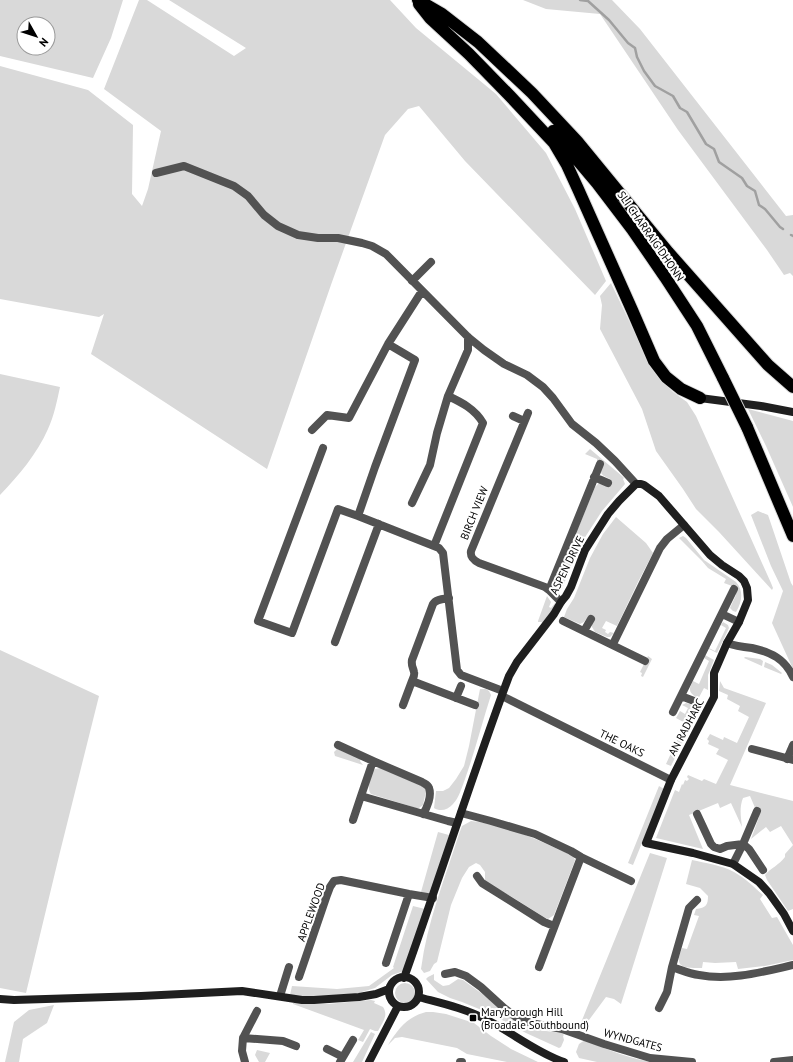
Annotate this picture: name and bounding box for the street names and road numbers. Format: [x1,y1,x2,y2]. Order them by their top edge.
street label: SLI CHARRAIG DHONN [615,188,687,284]
street label: BIRCH VIEW [457,483,491,542]
street label: ASPEN DRIVE [547,533,587,597]
street label: AN RADHARC [665,696,707,758]
street label: THE OAKS [597,726,647,760]
street label: APPLEWOOD [294,881,328,943]
street label: WYNDGATES [602,1025,664,1055]

